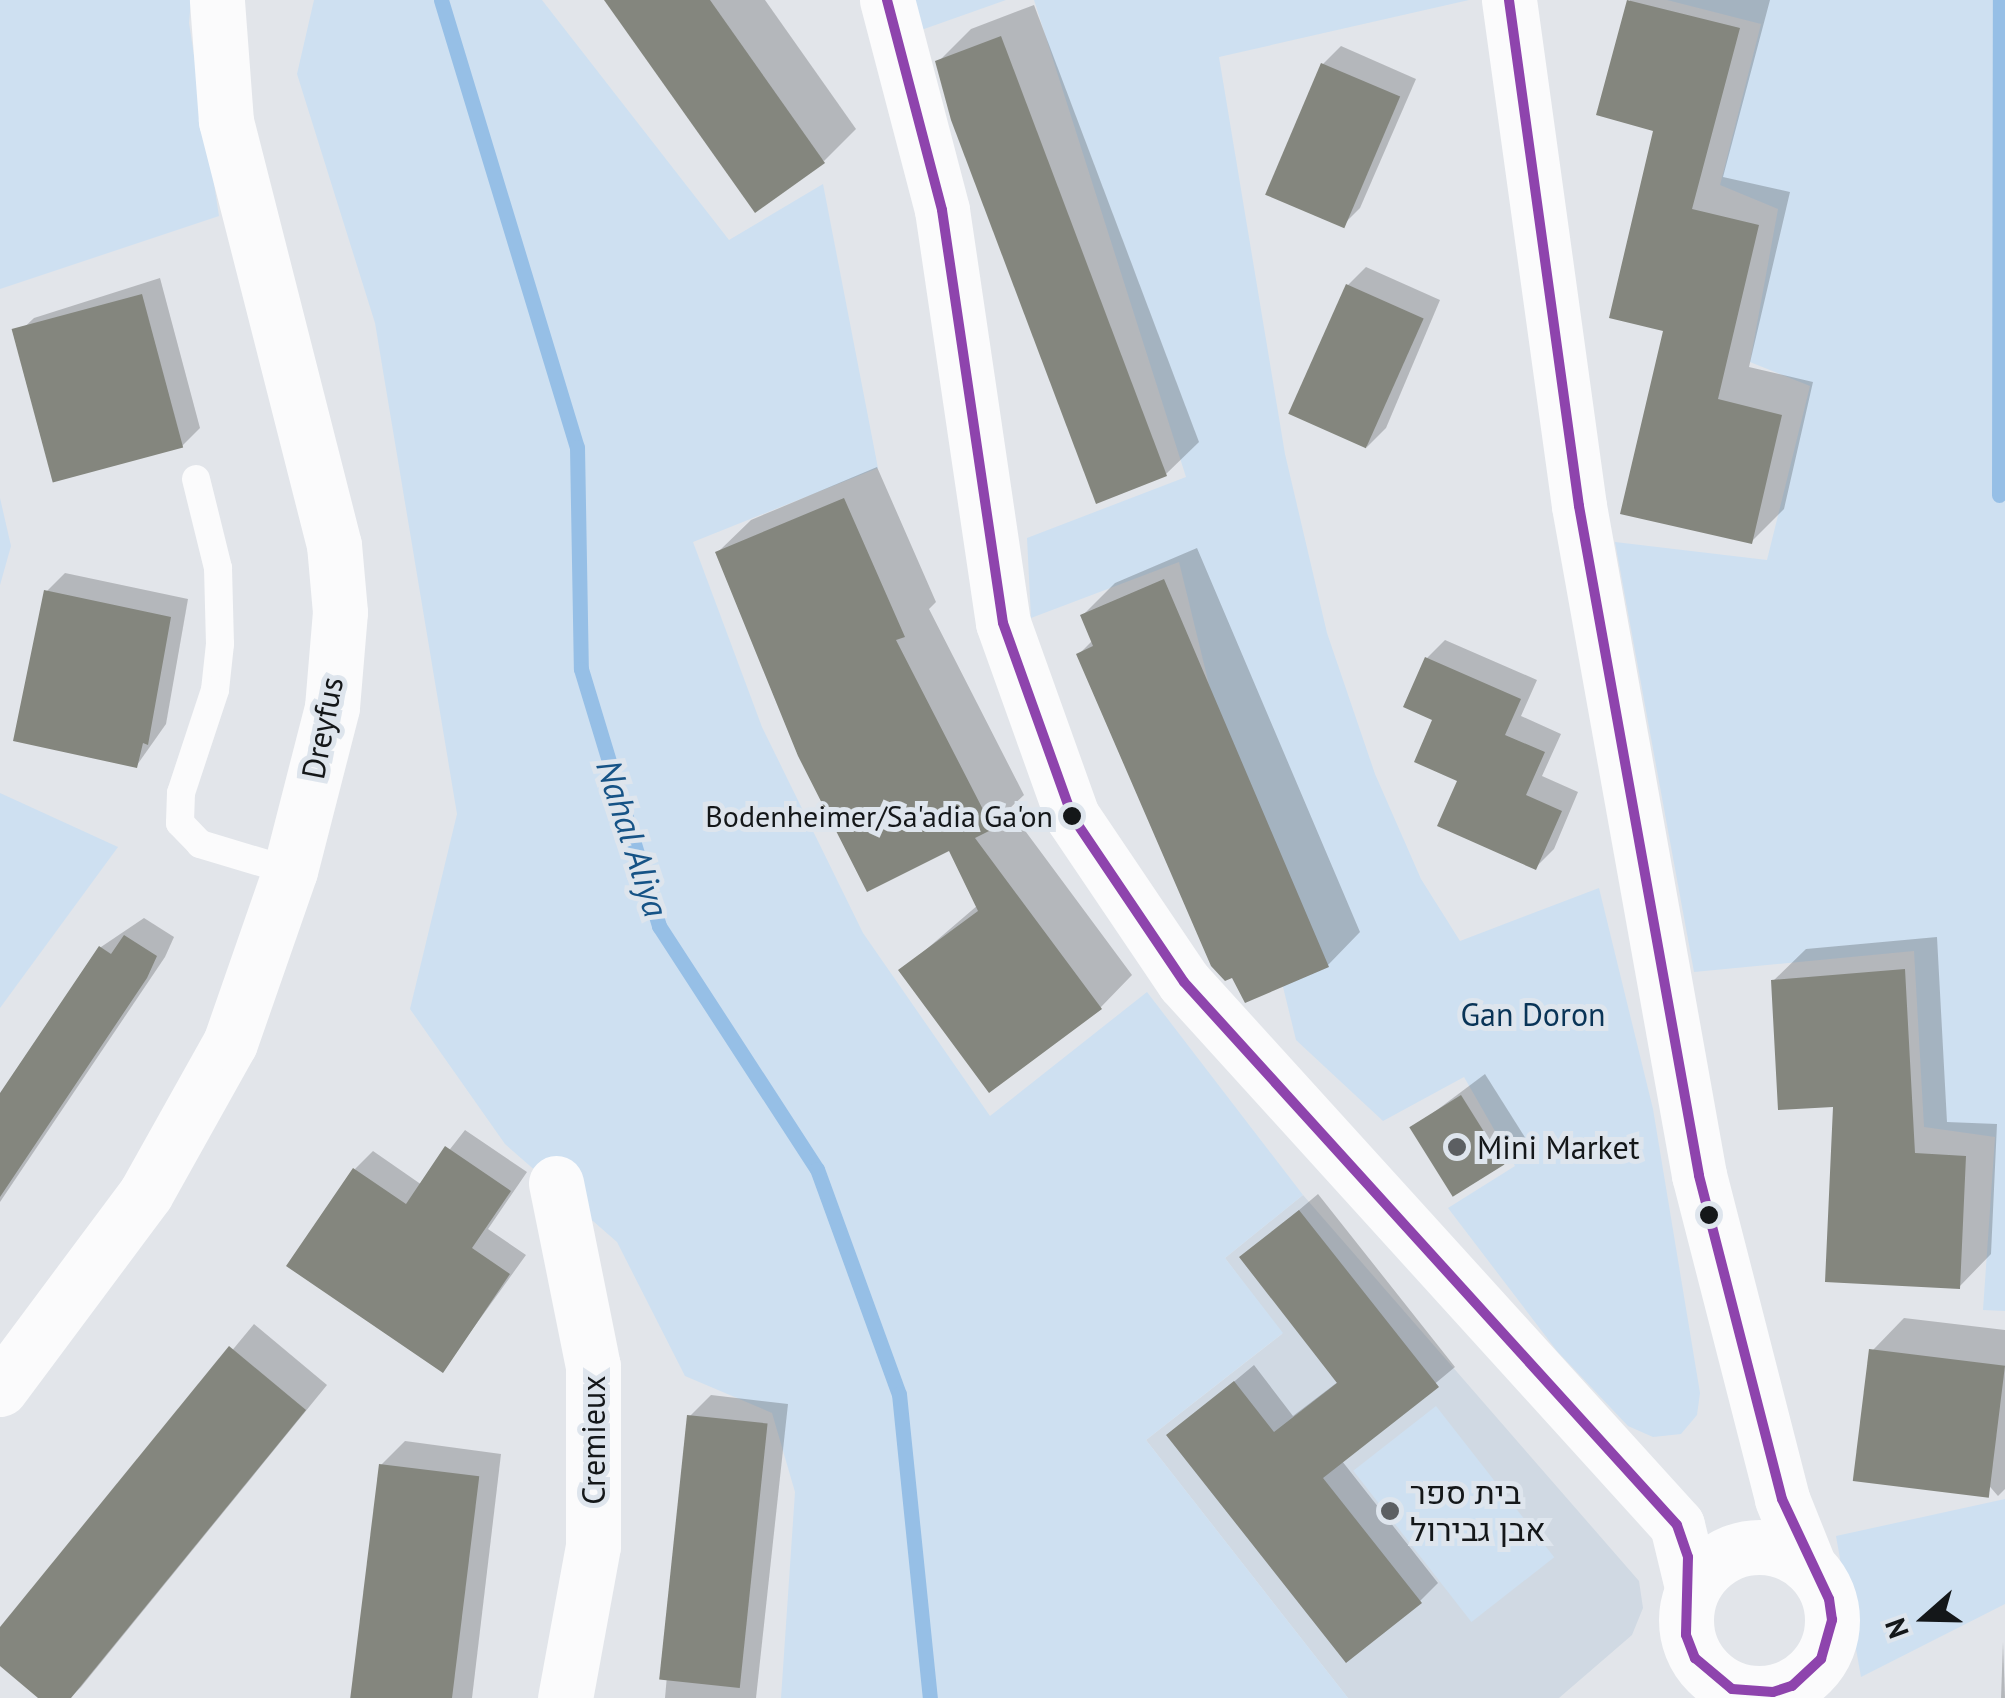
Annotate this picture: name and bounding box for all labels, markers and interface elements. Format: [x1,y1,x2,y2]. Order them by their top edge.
street label: Dreyfus [293,674,351,782]
water label: Nahal Aliya [588,754,678,922]
place label: Bodenheimer/Sa'adia Ga'on [705,798,1053,834]
marker: Bodenheimer/Sa'adia Ga'on [1062,806,1082,826]
park label: Gan Doron [1460,995,1606,1033]
place label: Mini Market [1477,1128,1640,1166]
marker: Mini Market [1446,1136,1468,1158]
unlabelled marker [1699,1205,1719,1225]
street label: Cremieux [574,1375,612,1505]
place label: בית ספר אבן גבירול [1410,1474,1546,1549]
marker: בית ספר אבן גבירול [1379,1500,1401,1522]
north arrow [1875,1568,1975,1668]
text: N [1876,1613,1917,1643]

